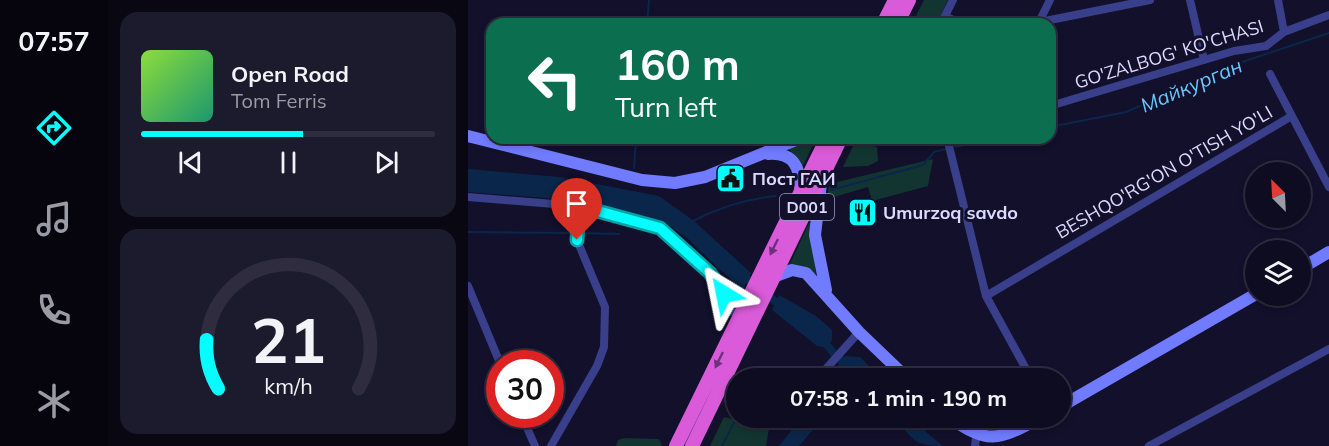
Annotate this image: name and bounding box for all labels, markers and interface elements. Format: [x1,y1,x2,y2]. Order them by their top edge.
street label: GO'ZALBOG' KO'CHASI [1072,14,1266,94]
text: 07:57 [18,24,90,58]
text: 160 m [615,38,740,91]
icon: left [516,42,594,120]
water label: Майкурган [1136,52,1246,118]
text: Open Road [231,60,349,88]
text: Tom Ferris [231,88,327,113]
text: Turn left [615,90,717,124]
street label: BESHQO'RG'ON O'TISH YO'LI [1051,100,1277,244]
icon: directions [33,107,75,149]
icon: previous [174,146,207,179]
icon: pause [272,146,305,179]
icon: next [370,146,403,179]
public building icon: Пост ГАИ [715,162,747,194]
north arrow [1245,162,1311,228]
map controls [1245,162,1311,306]
place label: Пост ГАИ [752,167,836,190]
pin [551,178,602,240]
icon: arrive [560,187,593,220]
road number: D001 [780,194,834,220]
restaurant icon: Umurzoq savdo [846,196,878,228]
icon: music [33,198,75,240]
place label: Umurzoq savdo [883,201,1018,224]
one-way arrow [769,239,779,256]
button: layers [1245,240,1311,306]
position arrow [692,262,756,326]
icon: phone [33,289,75,331]
text: 21 [251,300,325,379]
speed limit sign: 30 [486,350,564,428]
one-way arrow [714,352,723,369]
text: km/h [264,372,312,399]
icon: climate [33,380,75,422]
text: 07:58 · 1 min · 190 m [790,384,1007,412]

